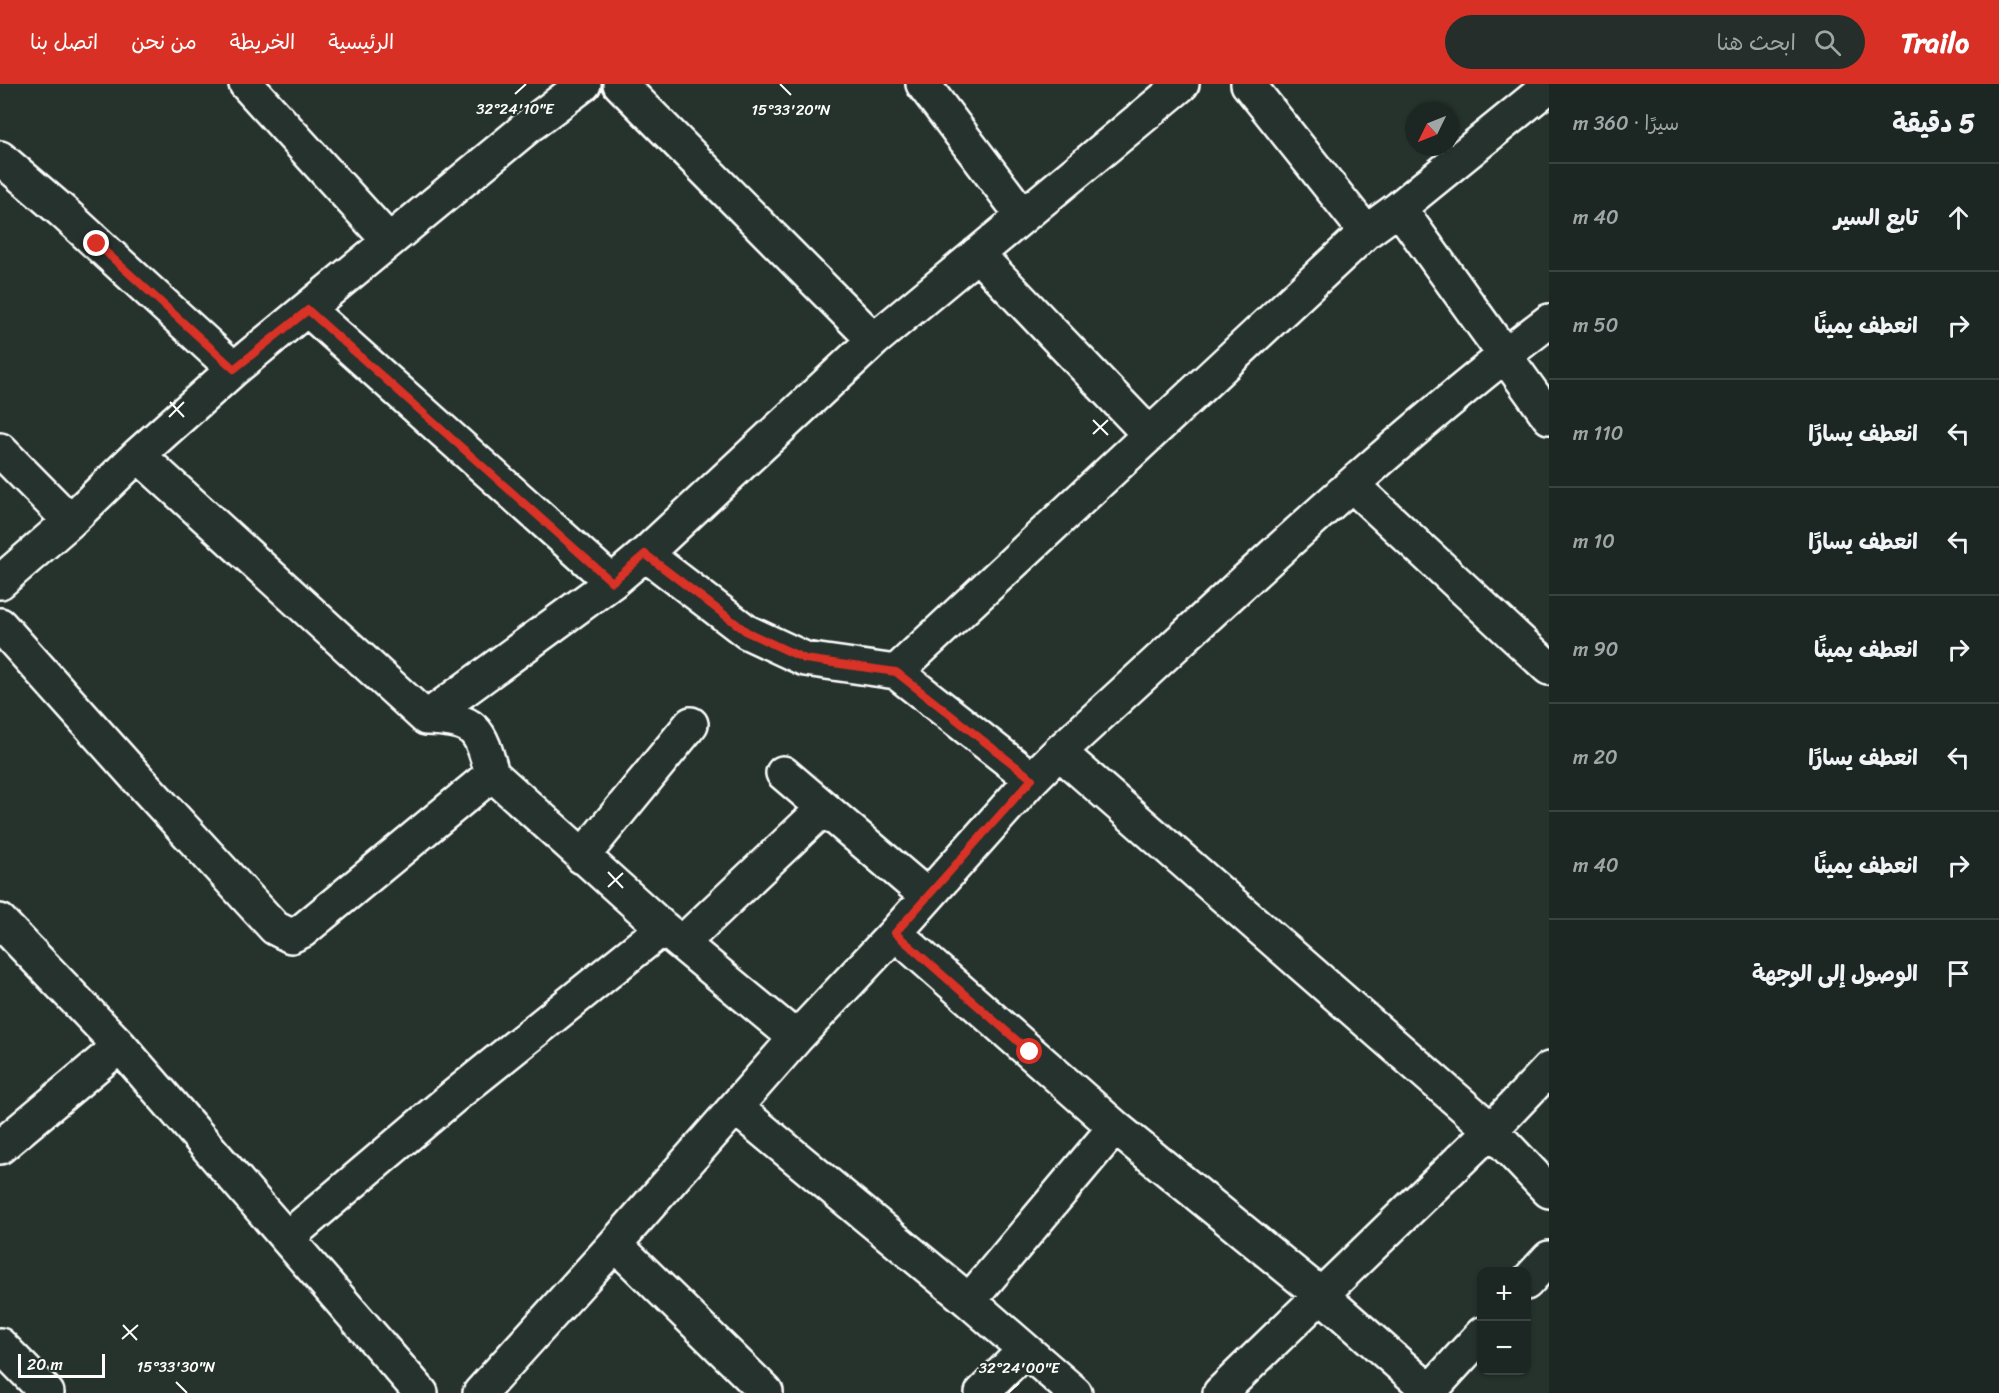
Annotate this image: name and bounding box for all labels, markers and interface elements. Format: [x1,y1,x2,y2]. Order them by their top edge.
search box [1445,15,1865,69]
text: Trailo [1901,18,1969,67]
text: اتصل بنا [30,23,98,61]
text: من نحن [131,23,197,61]
text: الخريطة [230,23,295,61]
text: الرئيسية [328,23,394,61]
text: ابحث هنا [1717,23,1796,62]
icon: search [1811,26,1844,59]
text: 32°24'10"E [476,96,555,122]
text: 15°33'20"N [752,97,831,123]
text: 5 دقيقة [1892,100,1975,146]
north arrow [1405,102,1459,156]
text: سيرًا · 360 m [1573,106,1679,141]
text: تابع السير [1834,198,1918,237]
text: 40 m [1573,200,1619,235]
icon: ahead [1942,201,1975,234]
route end [83,230,109,256]
text: انعطف يمينًا [1814,306,1918,345]
text: 50 m [1573,308,1618,343]
icon: right [1942,309,1975,342]
text: انعطف يسارًا [1808,414,1918,453]
text: 110 m [1573,416,1623,451]
icon: left [1942,417,1975,450]
text: انعطف يسارًا [1808,522,1918,561]
text: 10 m [1573,524,1615,559]
icon: left [1942,525,1975,558]
text: انعطف يمينًا [1814,630,1918,669]
text: 90 m [1573,632,1619,667]
icon: right [1942,633,1975,666]
text: انعطف يسارًا [1808,738,1918,777]
text: 20 m [1573,740,1618,775]
icon: left [1942,741,1975,774]
text: انعطف يمينًا [1814,846,1918,885]
text: 40 m [1573,848,1619,883]
icon: right [1942,849,1975,882]
text: الوصول إلى الوجهة [1752,954,1918,993]
icon: arrive [1942,957,1975,990]
route start [1016,1038,1042,1064]
map controls [1477,1267,1531,1375]
button: + [1477,1267,1531,1321]
button: − [1477,1321,1531,1375]
text: 20 m [27,1350,63,1379]
scale bar [18,1351,105,1378]
text: 15°33'30"N [137,1354,216,1380]
text: 32°24'00"E [979,1355,1061,1381]

